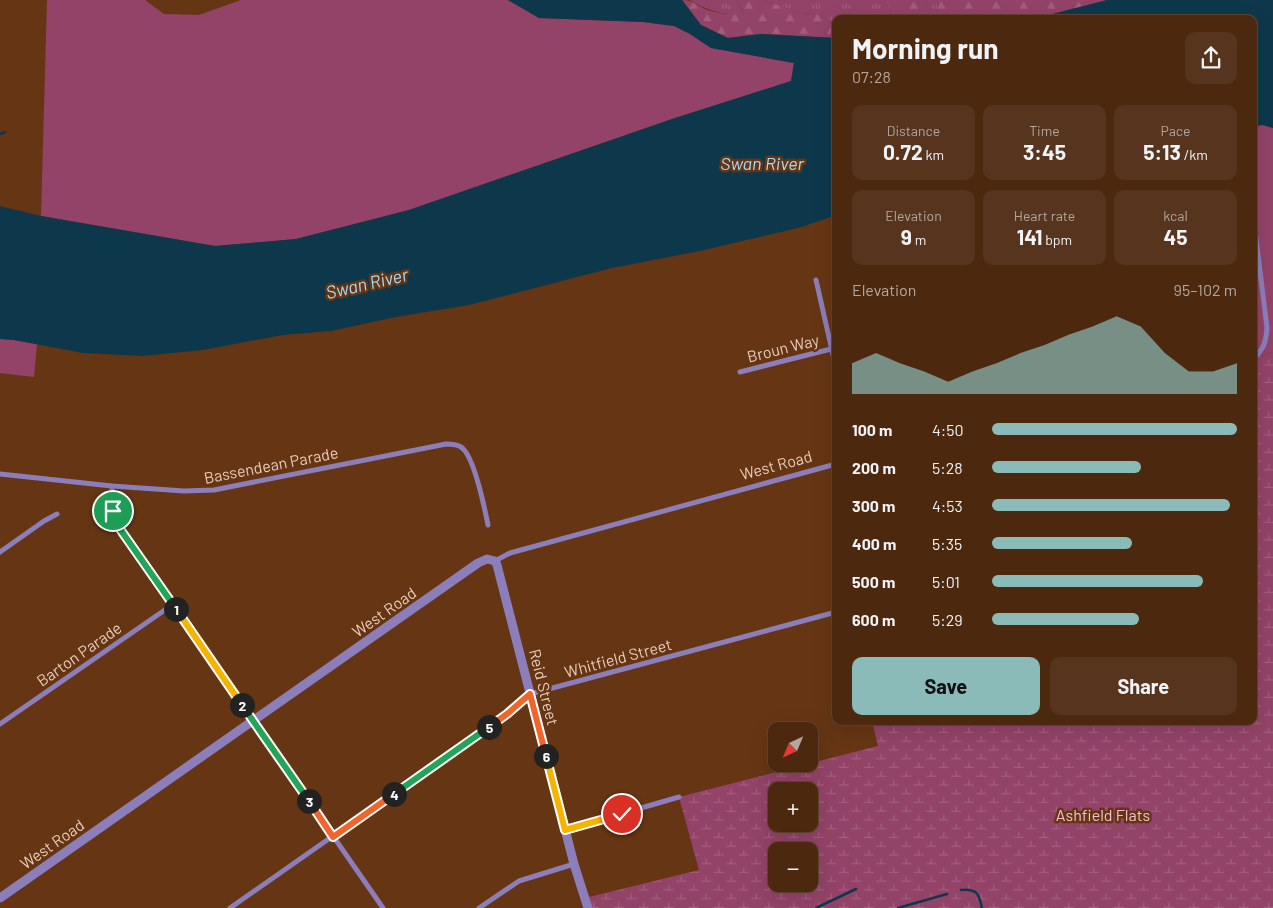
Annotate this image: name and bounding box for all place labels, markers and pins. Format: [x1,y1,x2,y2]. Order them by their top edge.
pin [92,490,134,532]
pin: 1 [164,596,188,622]
pin: 2 [230,692,254,718]
pin: 5 [476,714,502,740]
pin: 6 [534,744,558,768]
pin: 4 [382,782,406,806]
pin: 3 [296,788,322,814]
pin [601,793,643,835]

